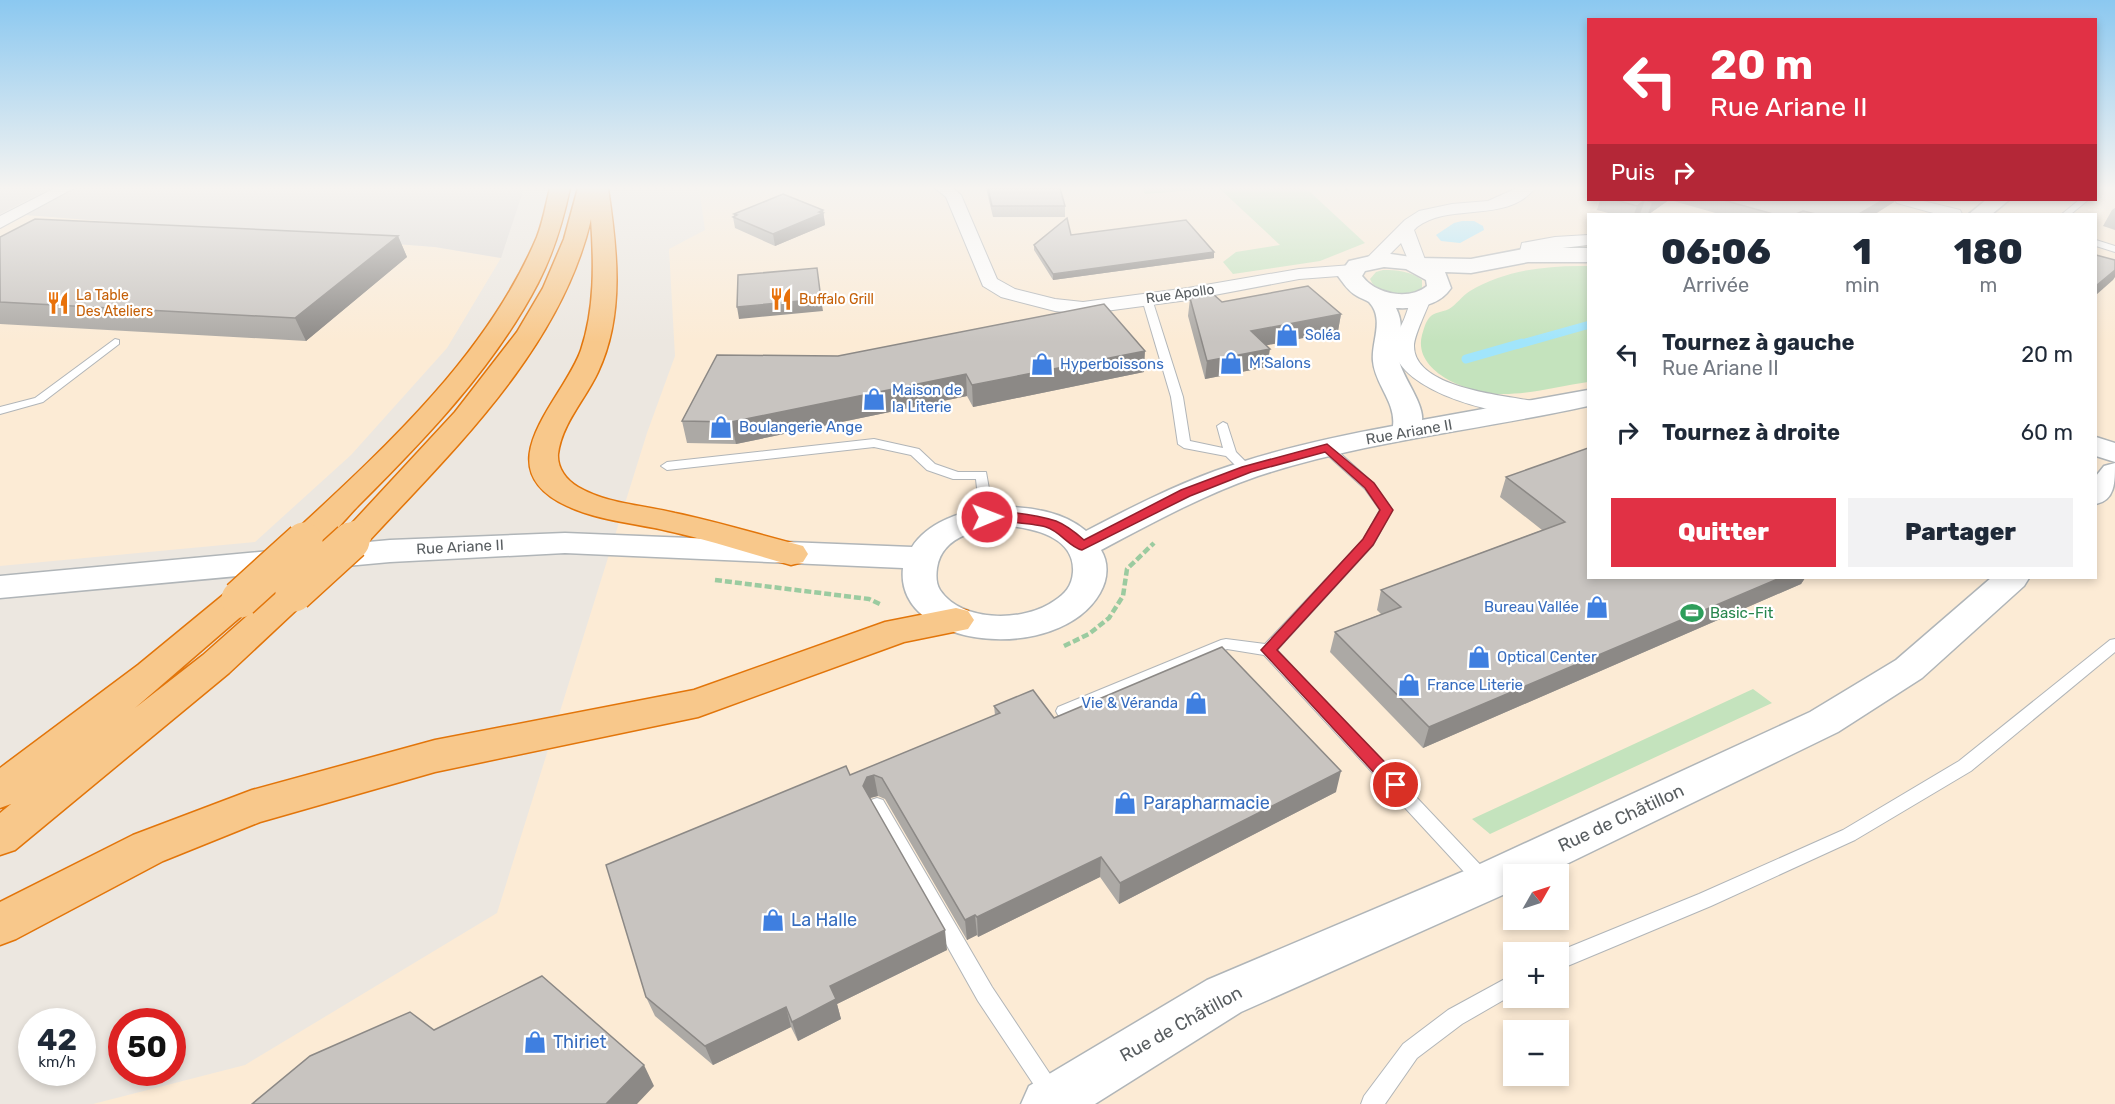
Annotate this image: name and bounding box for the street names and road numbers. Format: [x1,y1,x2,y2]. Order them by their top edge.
street label: Rue Apollo [1145,281,1215,307]
street label: Rue Ariane II [1364,416,1454,448]
street label: Rue Ariane II [416,536,504,558]
street label: Rue de Châtillon [1554,779,1688,857]
street label: Rue de Châtillon [1116,981,1246,1067]

